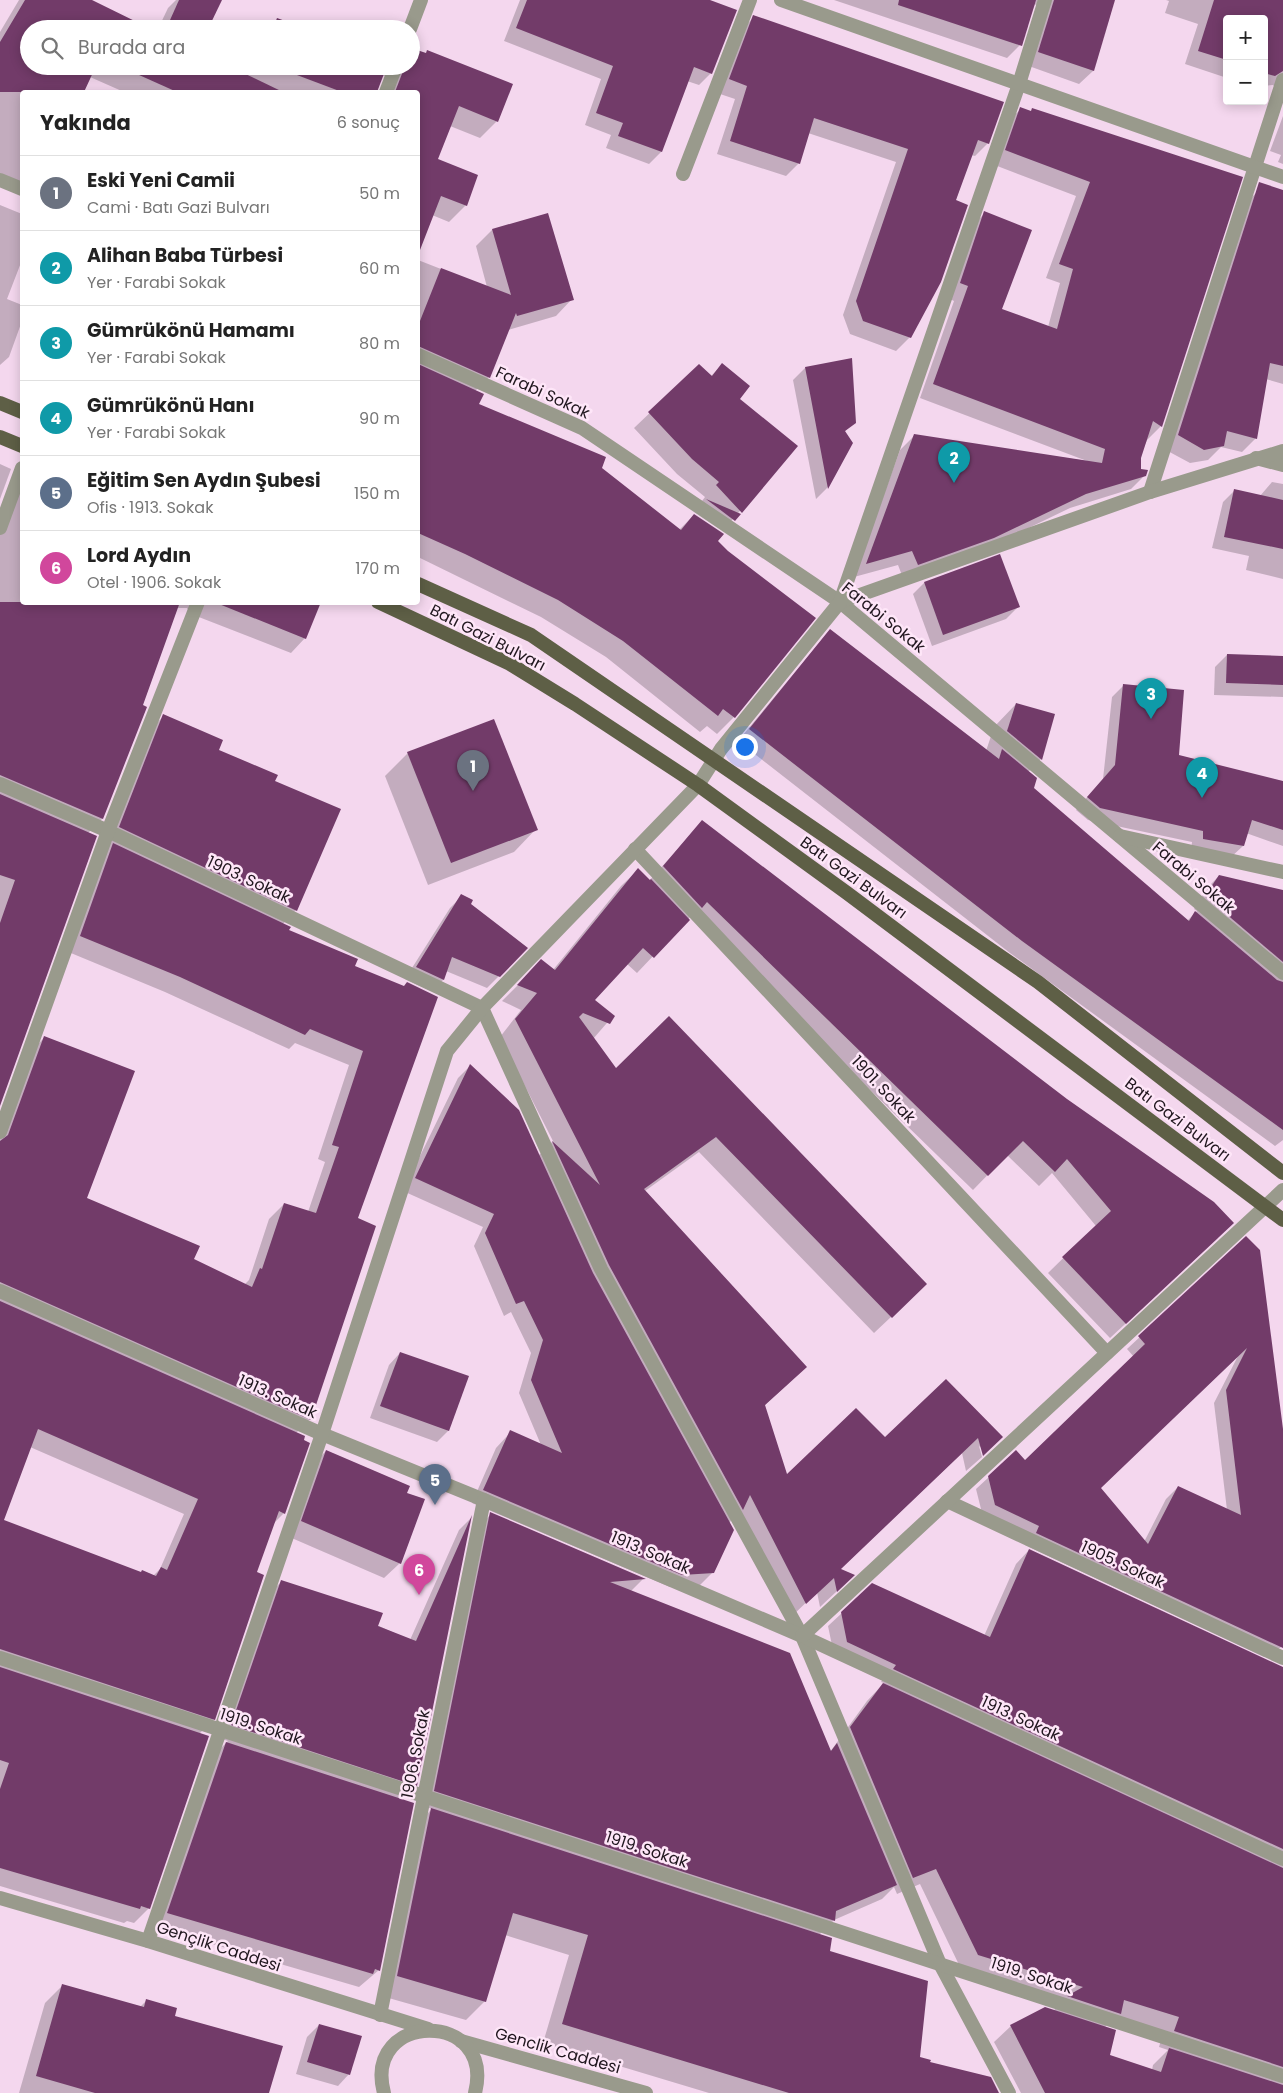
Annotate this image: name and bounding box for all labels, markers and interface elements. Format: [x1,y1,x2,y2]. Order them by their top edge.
map controls [1223,15,1268,105]
button: + [1223,15,1268,60]
search box [20,20,420,75]
icon: search [38,34,66,62]
text: Burada ara [78,34,185,61]
button: − [1223,60,1268,105]
text: Yakında [40,108,131,137]
text: 6 sonuç [337,111,400,134]
text: Eski Yeni Camii [87,167,235,194]
text: 1 [53,182,59,205]
text: 50 m [359,182,400,205]
text: Cami · Batı Gazi Bulvarı [87,196,270,219]
text: Alihan Baba Türbesi [87,242,283,269]
text: 2 [51,257,61,280]
text: 60 m [359,257,400,280]
text: Yer · Farabi Sokak [87,271,226,294]
text: Gümrükönü Hamamı [87,317,295,344]
text: 3 [51,332,61,355]
text: 80 m [359,332,400,355]
text: Yer · Farabi Sokak [87,346,226,369]
street label: Farabi Sokak [492,361,594,425]
text: Gümrükönü Hanı [87,392,255,419]
text: 4 [51,407,61,430]
text: 90 m [359,407,400,430]
text: Yer · Farabi Sokak [87,421,226,444]
pin: 2 [938,442,970,483]
text: Eğitim Sen Aydın Şubesi [87,467,321,494]
text: 5 [51,482,61,505]
text: 150 m [354,482,400,505]
text: Ofis · 1913. Sokak [87,496,213,519]
text: Lord Aydın [87,542,191,569]
text: 6 [51,557,61,580]
text: 170 m [355,557,400,580]
text: Otel · 1906. Sokak [87,571,221,594]
street label: Farabi Sokak [837,576,931,659]
street label: Batı Gazi Bulvarı [426,598,550,677]
pin: 3 [1135,678,1167,719]
your location [732,734,758,760]
pin: 1 [457,750,489,791]
pin: 4 [1186,757,1218,798]
street label: Batı Gazi Bulvarı [796,831,912,924]
street label: Farabi Sokak [1147,836,1241,919]
street label: 1903. Sokak [203,850,295,909]
street label: 1901. Sokak [846,1050,922,1129]
street label: Batı Gazi Bulvarı [1120,1072,1235,1167]
street label: 1913. Sokak [235,1369,322,1424]
pin: 5 [419,1464,451,1505]
street label: 1913. Sokak [608,1525,695,1580]
street label: 1905. Sokak [1077,1535,1169,1594]
pin: 6 [403,1554,435,1595]
street label: 1913. Sokak [978,1690,1065,1747]
street label: 1919. Sokak [217,1702,306,1751]
street label: 1906. Sokak [396,1707,436,1800]
street label: 1919. Sokak [603,1825,692,1874]
street label: Gençlik Caddesi [154,1915,284,1977]
street label: 1919. Sokak [988,1951,1077,2000]
street label: Genclik Caddesi [492,2022,623,2079]

